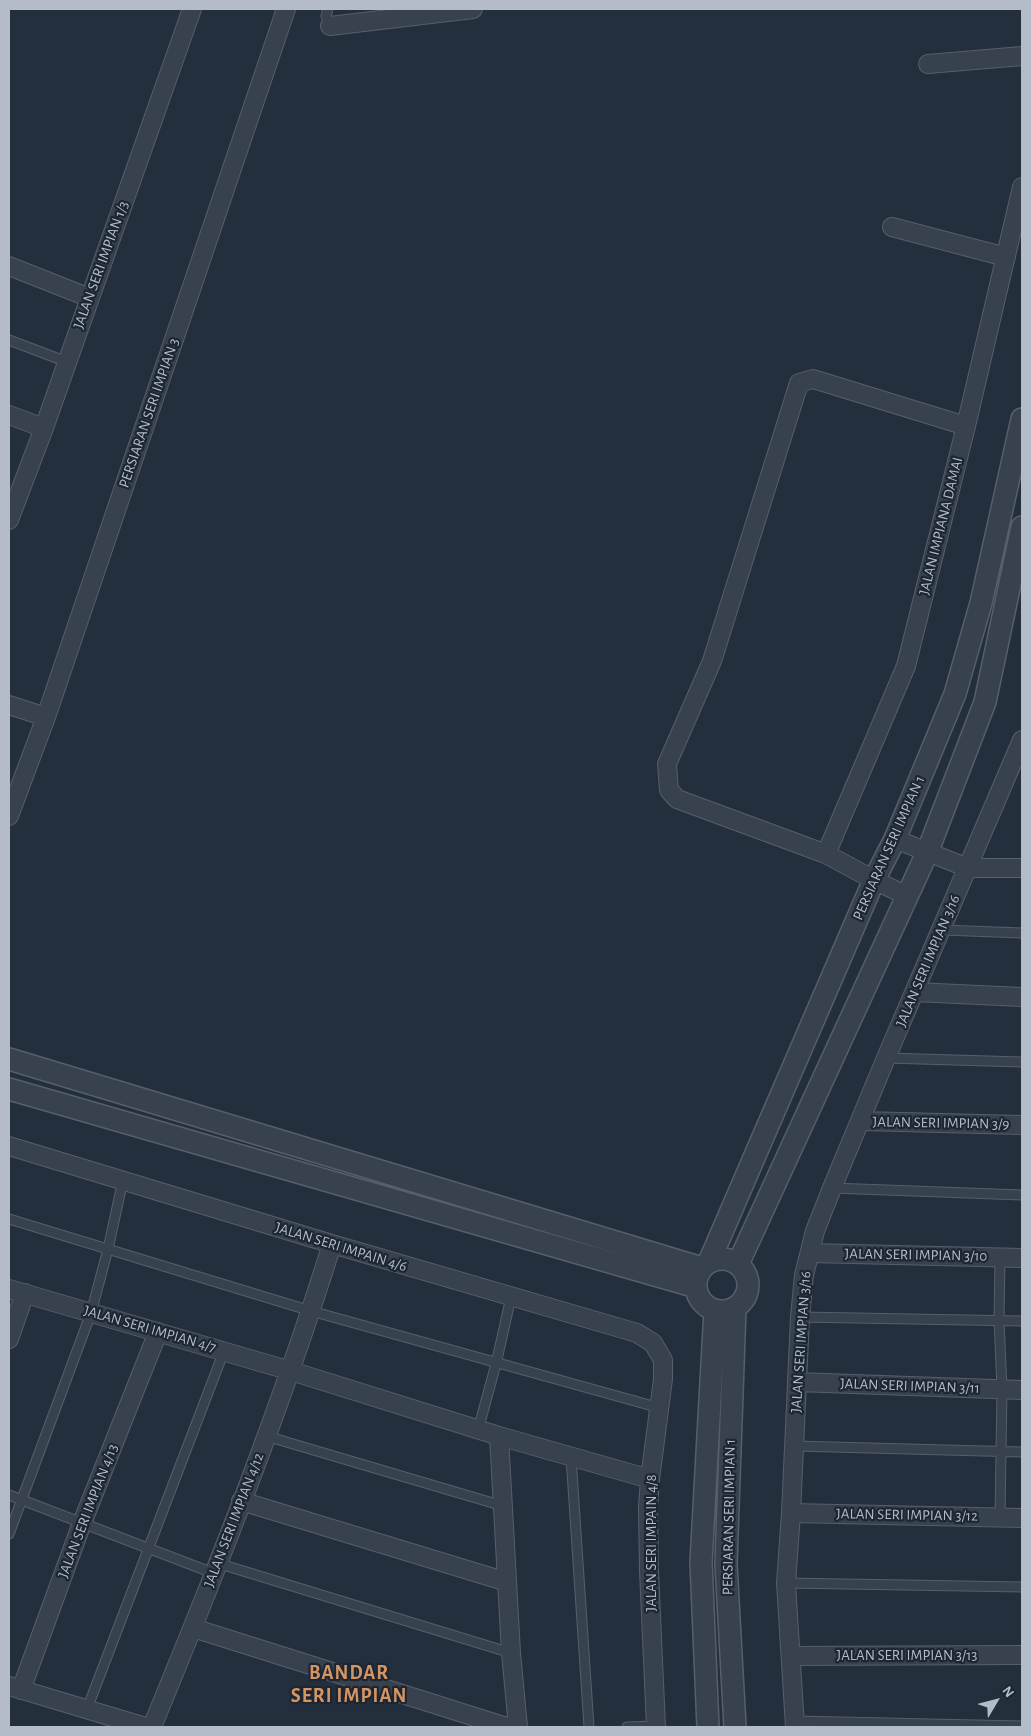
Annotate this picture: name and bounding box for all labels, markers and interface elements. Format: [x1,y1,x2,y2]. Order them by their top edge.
street label: JALAN SERI IMPIAN 1/3 [69,199,133,331]
street label: PERSIARAN SERI IMPIAN 3 [115,336,183,490]
street label: JALAN IMPIANA DAMAI [915,455,967,597]
street label: PERSIARAN SERI IMPIAN 1 [849,773,929,923]
street label: JALAN SERI IMPIAN 3/16 [892,892,964,1030]
street label: JALAN SERI IMPIAN 3/9 [873,1113,1009,1133]
street label: JALAN SERI IMPAIN 4/6 [273,1218,409,1276]
street label: JALAN SERI IMPIAN 3/10 [844,1245,988,1265]
street label: JALAN SERI IMPIAN 3/16 [787,1271,815,1413]
street label: JALAN SERI IMPIAN 4/7 [82,1301,218,1357]
street label: JALAN SERI IMPIAN 3/11 [840,1375,980,1397]
street label: PERSIARAN SERI IMPIAN 1 [719,1439,739,1595]
street label: JALAN SERI IMPIAN 4/13 [54,1441,122,1581]
street label: JALAN SERI IMPIAN 4/12 [200,1450,268,1590]
street label: JALAN SERI IMPAIN 4/8 [642,1474,660,1612]
street label: JALAN SERI IMPIAN 3/12 [836,1505,978,1525]
street label: JALAN SERI IMPIAN 3/13 [837,1646,977,1664]
district label: BANDAR SERI IMPIAN [289,1661,409,1708]
north arrow [971,1676,1021,1726]
text: N [999,1684,1016,1700]

